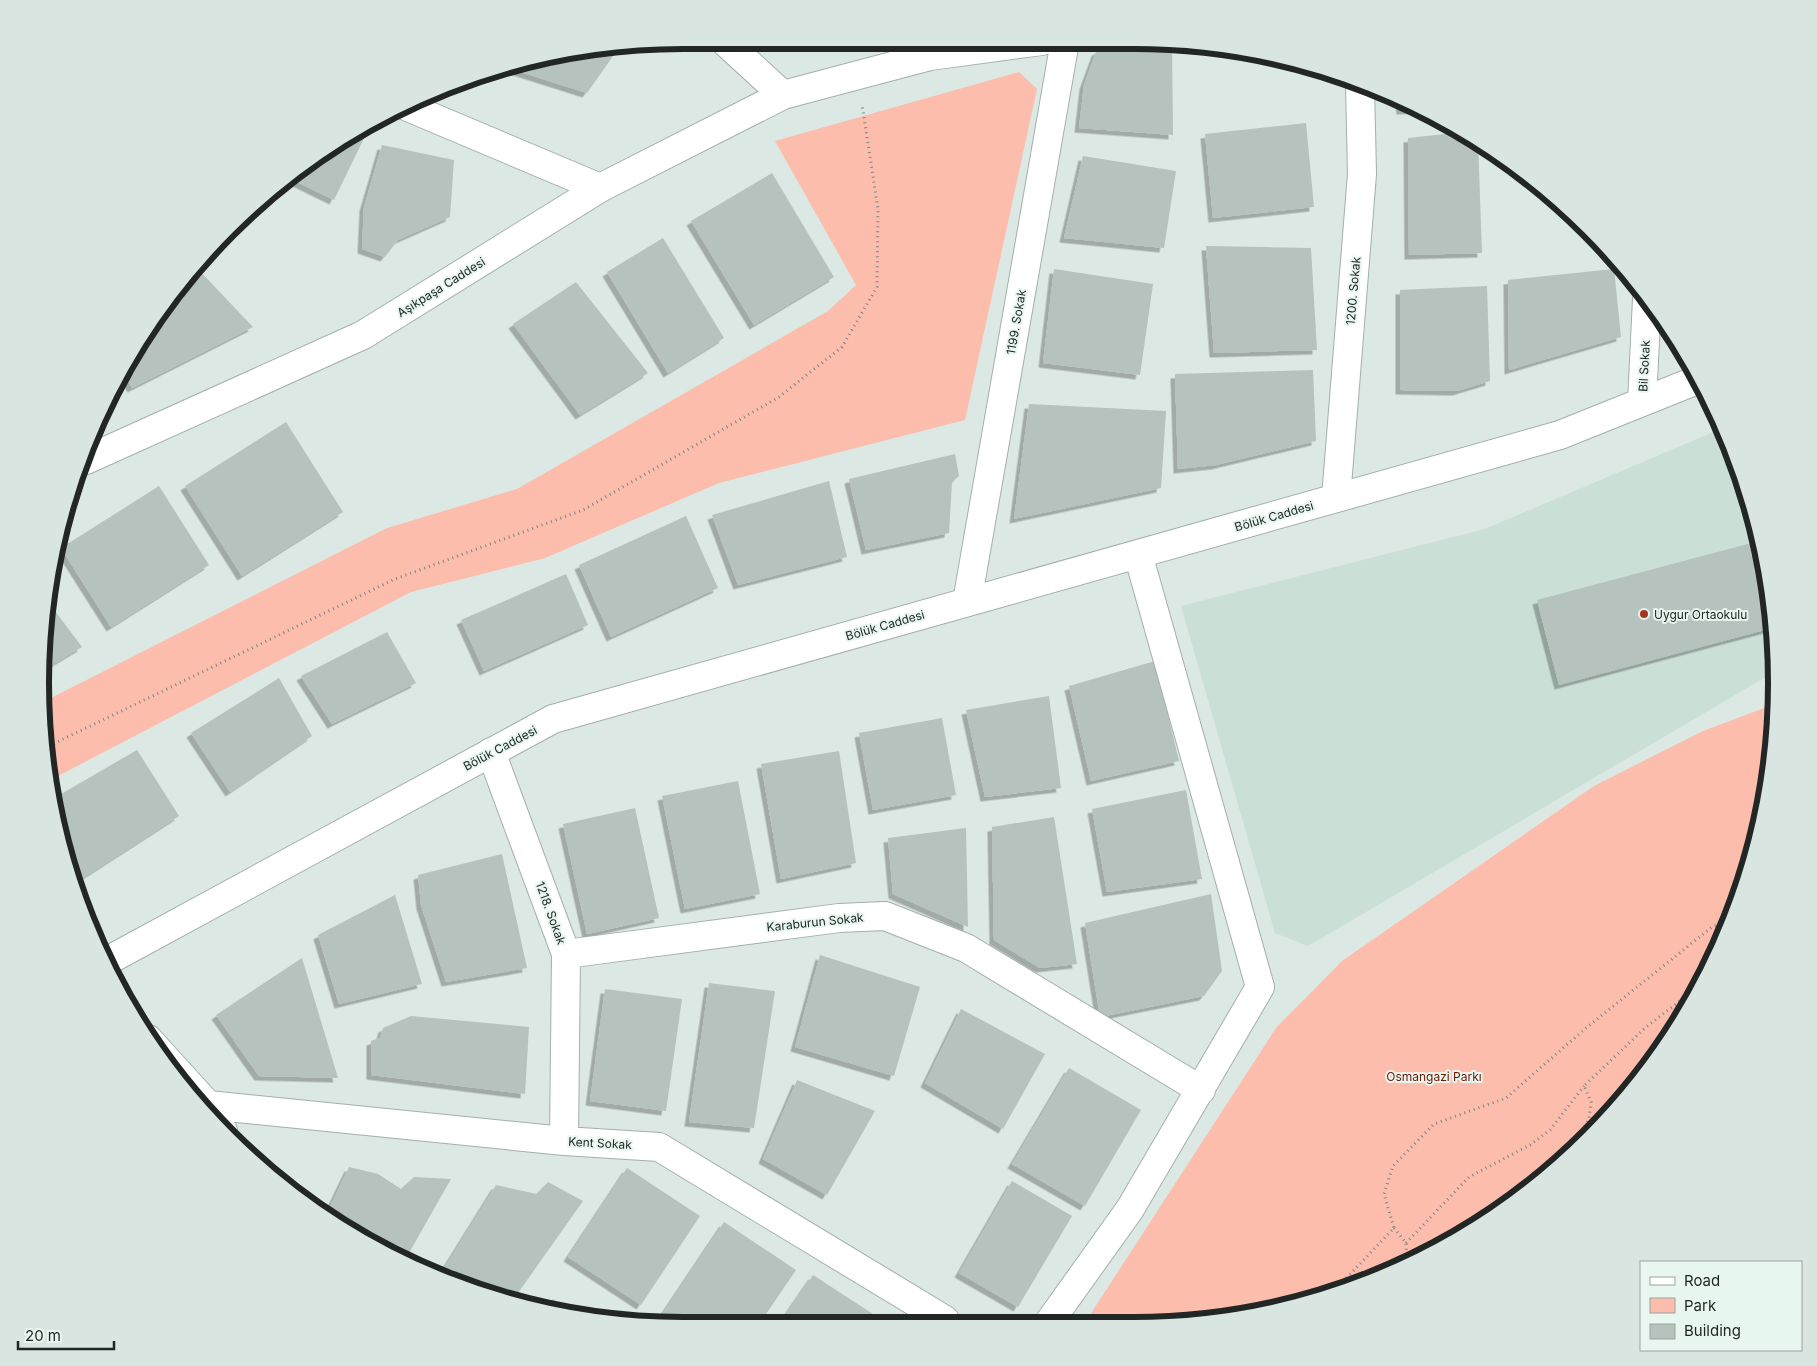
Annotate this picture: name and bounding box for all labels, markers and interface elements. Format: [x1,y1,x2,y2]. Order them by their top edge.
street label: Aşıkpaşa Caddesi [394,254,488,320]
street label: 1200. Sokak [1343,256,1364,326]
street label: 1199. Sokak [1003,288,1029,356]
street label: Bil Sokak [1635,339,1653,392]
street label: Bölük Caddesi [1233,498,1315,534]
street label: Bölük Caddesi [844,607,926,643]
place label: Uygur Ortaokulu [1654,607,1747,622]
marker: Uygur Ortaokulu [1638,608,1650,620]
street label: Bölük Caddesi [461,722,540,774]
street label: 1218. Sokak [533,879,569,947]
street label: Karaburun Sokak [766,909,865,935]
park label: Osmangazi Parkı [1386,1069,1482,1084]
street label: Kent Sokak [568,1134,633,1152]
legend [1640,1261,1802,1351]
text: Road [1684,1271,1720,1290]
text: Park [1684,1296,1717,1315]
scale bar [18,1318,114,1350]
text: Building [1684,1321,1741,1340]
text: 20 m [25,1326,61,1345]

